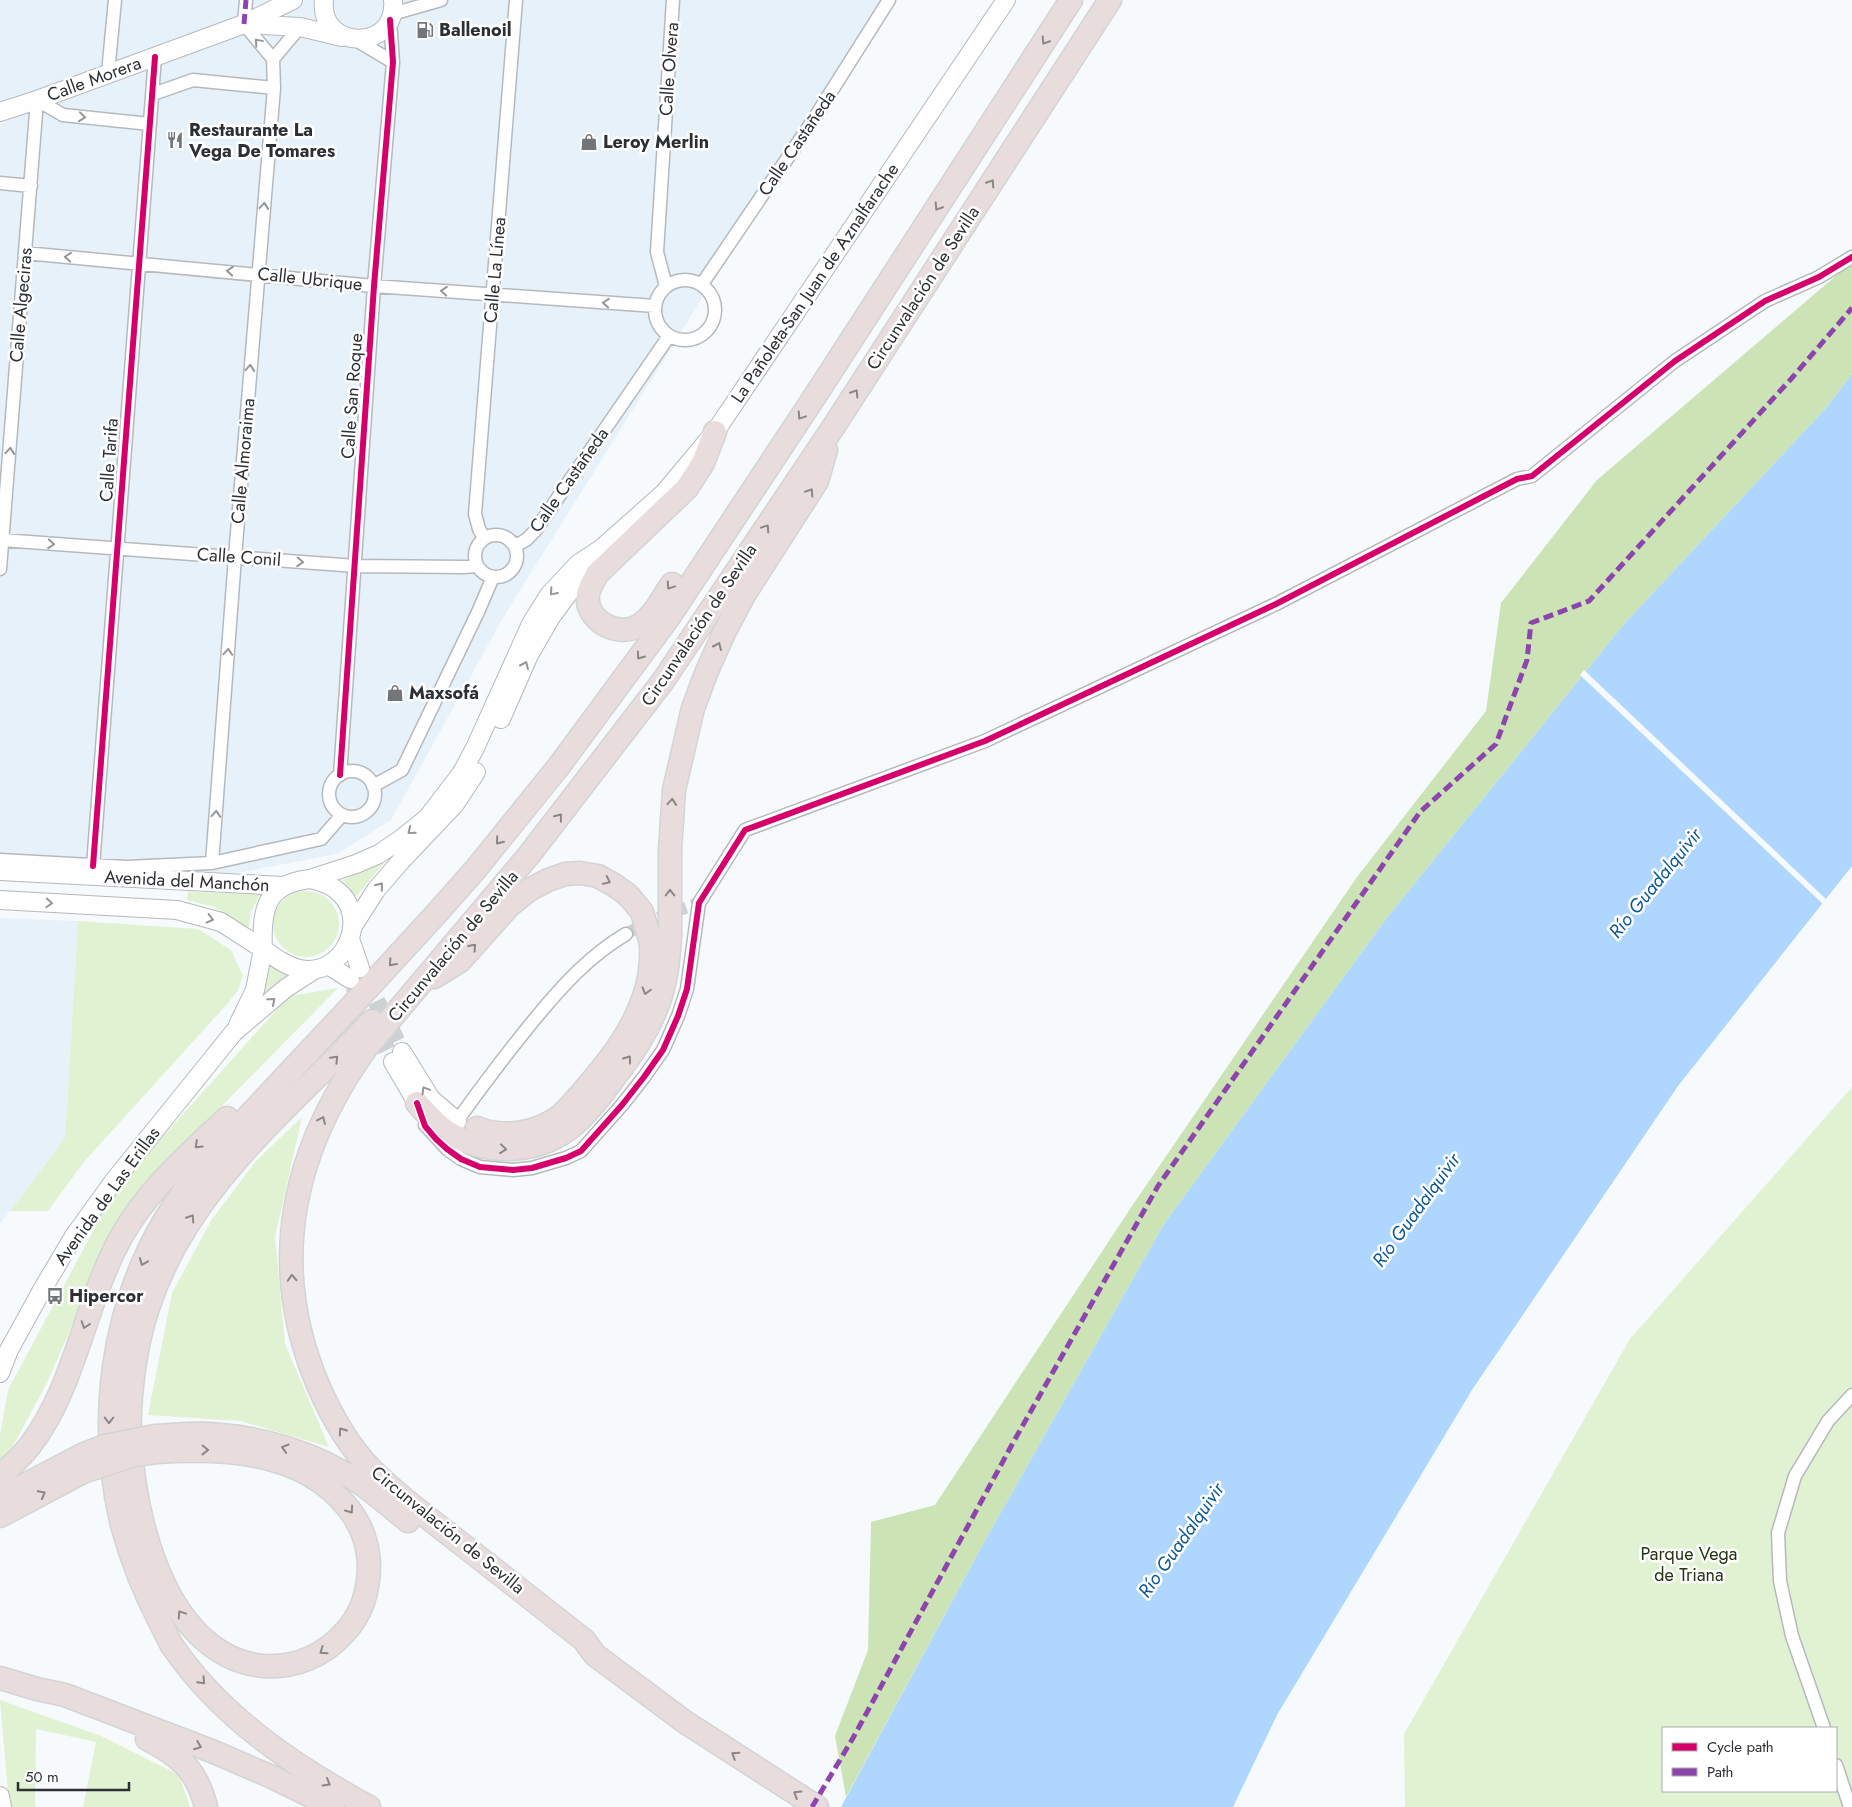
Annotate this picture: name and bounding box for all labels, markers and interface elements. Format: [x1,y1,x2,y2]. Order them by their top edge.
place label: Ballenoil [439,17,512,43]
fuel station icon: Ballenoil [415,20,435,40]
street label: Calle Olvera [653,21,685,117]
one-way arrow [1042,35,1051,45]
one-way arrow [256,39,264,48]
street label: Calle Morera [43,50,145,108]
street label: Calle Castañeda [752,85,842,201]
one-way arrow [78,111,86,122]
place label: Restaurante La Vega De Tomares [188,117,335,164]
place label: Leroy Merlin [603,129,709,155]
restaurant icon: Restaurante La Vega De Tomares [165,130,185,150]
shop icon: Leroy Merlin [579,132,599,152]
street label: La Pañoleta-San Juan de Aznalfarache [725,158,905,408]
one-way arrow [985,179,995,188]
street label: Circunvalación de Sevilla [860,201,986,375]
one-way arrow [934,201,944,210]
one-way arrow [258,202,269,210]
street label: Calle La Línea [477,216,513,324]
street label: Calle Algeciras [3,247,39,363]
one-way arrow [64,251,72,262]
street label: Calle Ubrique [256,261,364,297]
one-way arrow [226,266,234,277]
one-way arrow [440,286,448,297]
one-way arrow [602,297,610,308]
street label: Calle San Roque [335,332,369,460]
one-way arrow [245,364,256,372]
one-way arrow [849,389,858,398]
street label: Calle Almoraima [225,397,261,525]
one-way arrow [798,410,807,419]
street label: Calle Tarifa [93,417,125,503]
street label: Calle Castañeda [523,422,615,538]
one-way arrow [4,446,15,454]
one-way arrow [804,488,813,498]
one-way arrow [760,525,769,534]
one-way arrow [47,538,55,549]
street label: Circunvalación de Sevilla [635,539,763,711]
street label: Calle Conil [196,541,282,573]
one-way arrow [297,556,305,567]
one-way arrow [667,580,676,590]
one-way arrow [549,586,558,595]
one-way arrow [711,642,722,651]
one-way arrow [222,648,233,656]
one-way arrow [637,650,646,660]
one-way arrow [519,661,530,670]
place label: Maxsofá [409,680,479,706]
shop icon: Maxsofá [385,683,405,703]
one-way arrow [667,798,678,806]
one-way arrow [210,810,221,818]
one-way arrow [553,813,562,822]
water label: Río Guadalquivir [1602,821,1709,944]
one-way arrow [408,825,417,833]
one-way arrow [495,835,504,844]
street label: Avenida del Manchón [104,864,270,898]
street label: Circunvalación de Sevilla [382,864,524,1028]
one-way arrow [602,875,611,885]
one-way arrow [374,882,383,891]
one-way arrow [665,889,675,896]
one-way arrow [45,897,53,908]
one-way arrow [205,913,214,924]
one-way arrow [467,943,476,952]
one-way arrow [388,957,397,966]
one-way arrow [641,987,651,995]
one-way arrow [266,998,275,1007]
one-way arrow [329,1055,338,1064]
one-way arrow [622,1055,631,1065]
one-way arrow [422,1087,432,1096]
one-way arrow [316,1116,327,1125]
street label: Avenida de Las Erillas [48,1121,166,1271]
one-way arrow [194,1139,203,1148]
one-way arrow [500,1143,508,1154]
water label: Río Guadalquivir [1365,1146,1468,1272]
one-way arrow [185,1214,194,1223]
one-way arrow [139,1258,149,1266]
one-way arrow [287,1274,298,1282]
place label: Hipercor [69,1283,144,1309]
bus stop icon: Hipercor [45,1286,65,1306]
one-way arrow [81,1320,91,1329]
one-way arrow [104,1416,114,1424]
one-way arrow [339,1427,348,1436]
one-way arrow [281,1443,289,1453]
one-way arrow [201,1445,209,1455]
street label: Circunvalación de Sevilla [366,1460,530,1600]
water label: Río Guadalquivir [1131,1476,1232,1603]
one-way arrow [36,1490,45,1500]
one-way arrow [344,1504,352,1513]
park label: Parque Vega de Triana [1641,1541,1737,1588]
one-way arrow [178,1610,187,1620]
one-way arrow [319,1645,328,1655]
one-way arrow [196,1676,205,1685]
legend [1662,1727,1837,1792]
text: Cycle path [1707,1736,1774,1758]
one-way arrow [193,1740,202,1750]
one-way arrow [731,1752,741,1761]
scale bar [18,1760,129,1792]
text: Path [1707,1761,1733,1783]
text: 50 m [25,1766,59,1788]
one-way arrow [322,1777,331,1787]
one-way arrow [793,1791,802,1801]

